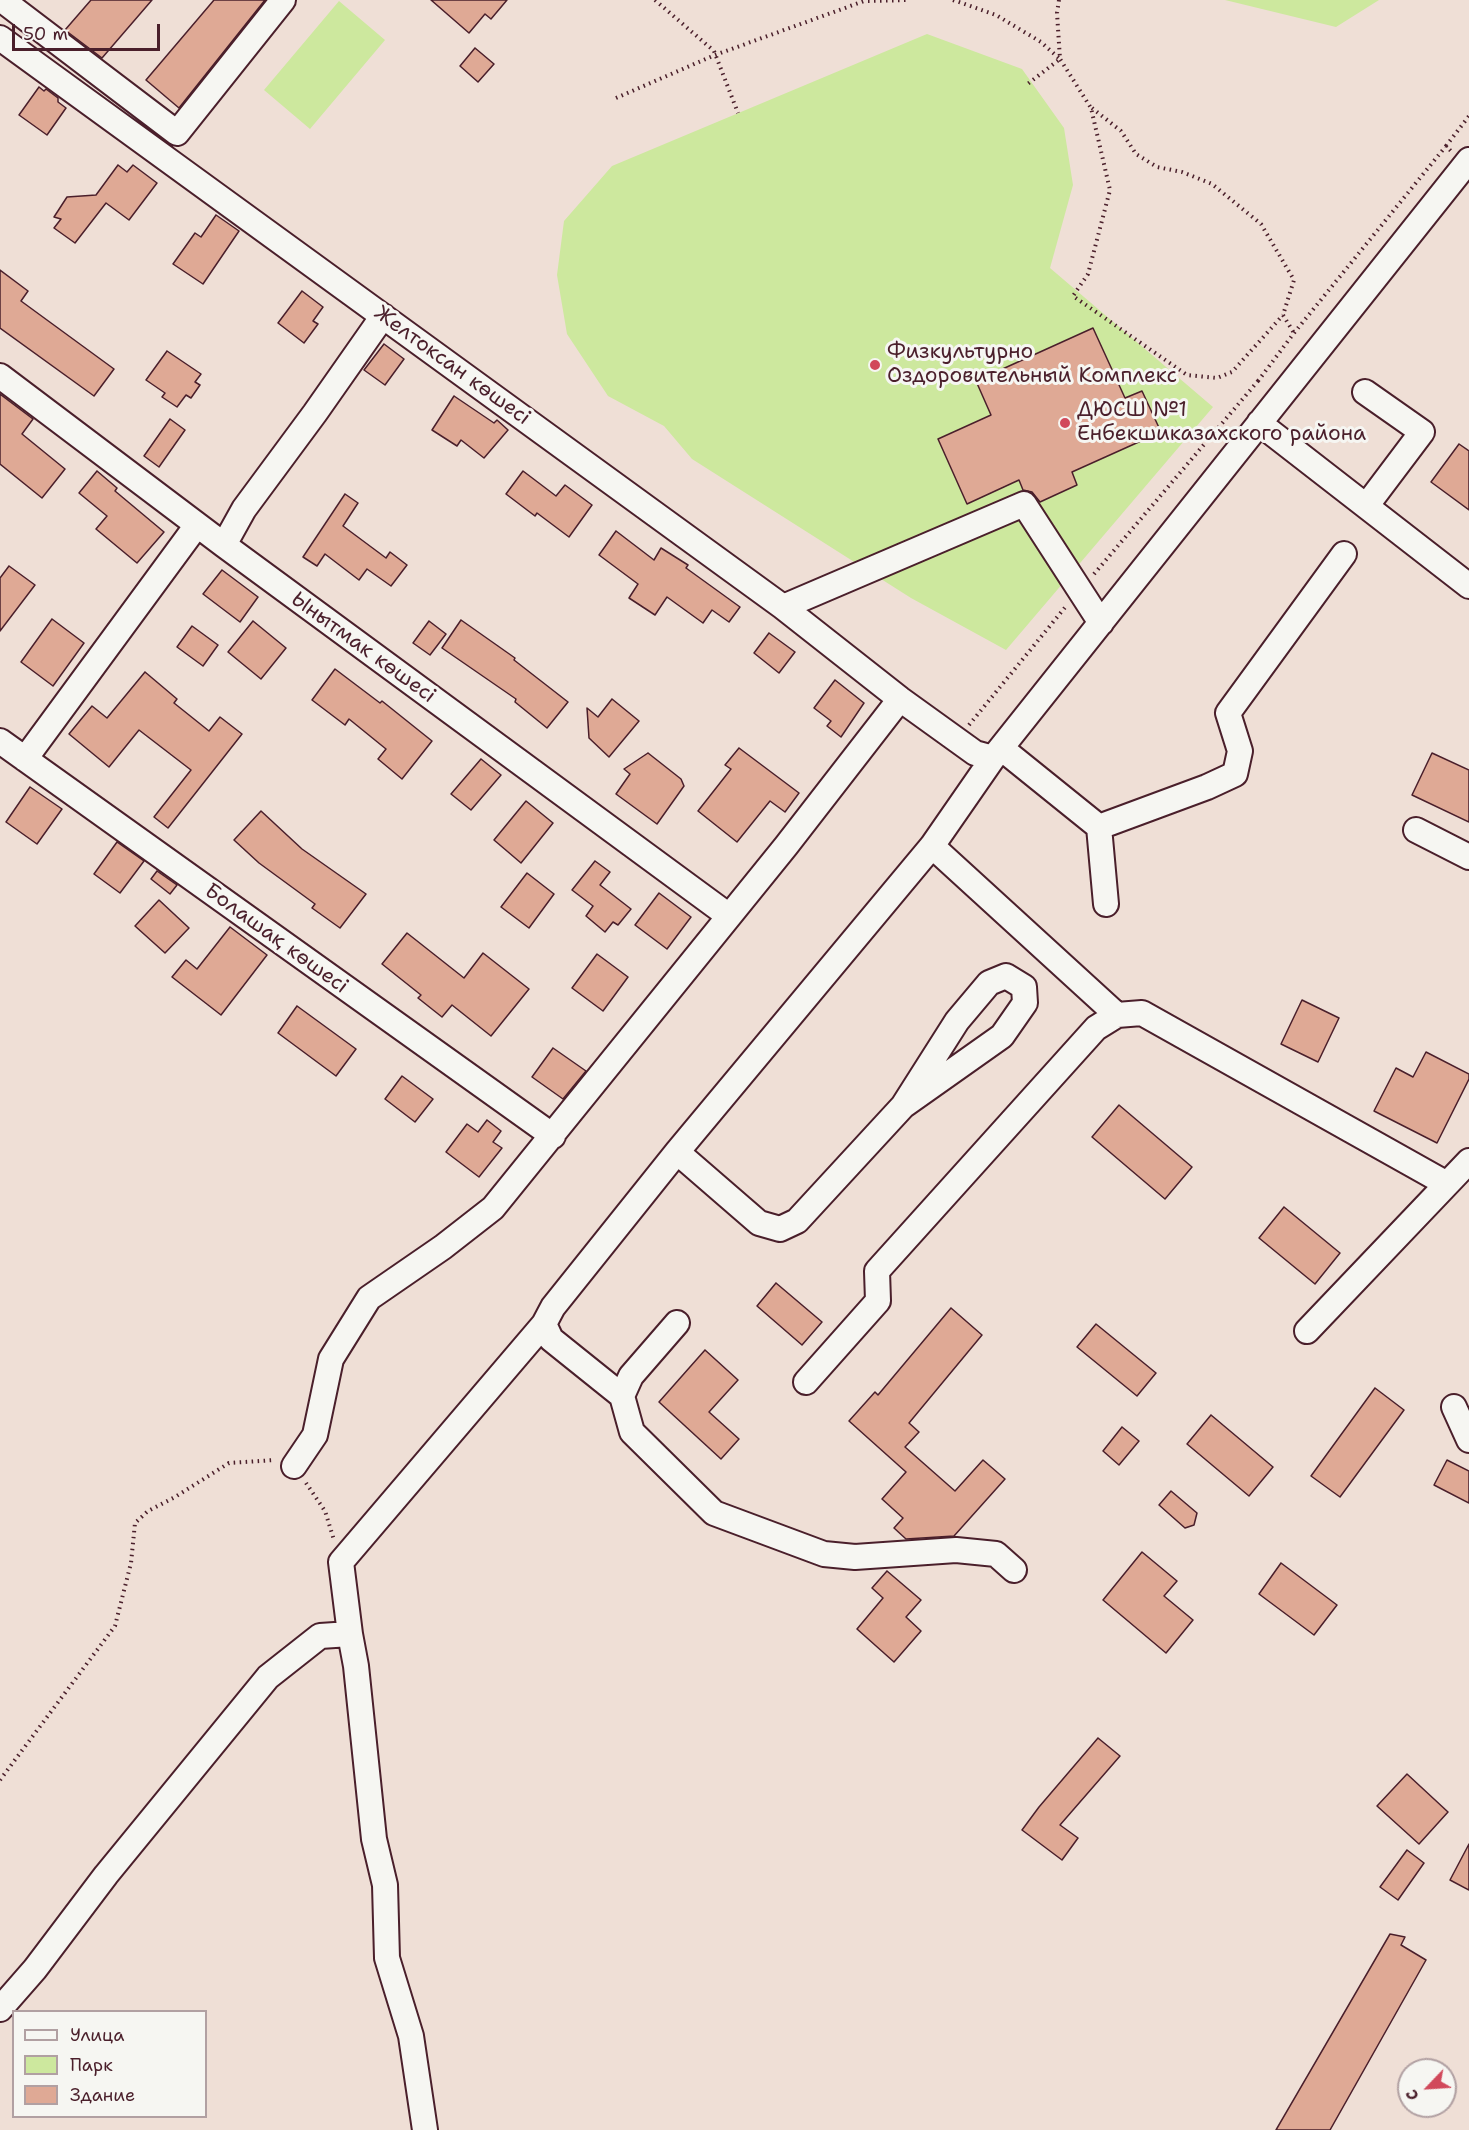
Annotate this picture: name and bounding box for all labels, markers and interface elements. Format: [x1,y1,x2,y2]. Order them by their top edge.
scale bar [15,12,164,50]
text: 50 m [23,22,68,46]
street label: Желтоксан көшесі [369,301,535,431]
place label: Физкультурно Оздоровительный Комплекс [887,340,1177,390]
marker: Физкультурно Оздоровительный Комплекс [868,358,882,372]
place label: ДЮСШ №1 Енбекшиказахского района [1077,398,1366,448]
marker: ДЮСШ №1 Енбекшиказахского района [1058,416,1072,430]
street label: Ынытмак көшесі [286,587,440,709]
street label: Болашақ көшесі [199,879,353,999]
legend [12,2010,207,2118]
text: Улица [70,2023,124,2047]
text: Парк [70,2053,113,2077]
north arrow [1397,2058,1457,2118]
text: Здание [70,2083,135,2107]
text: С [1400,2086,1424,2104]

